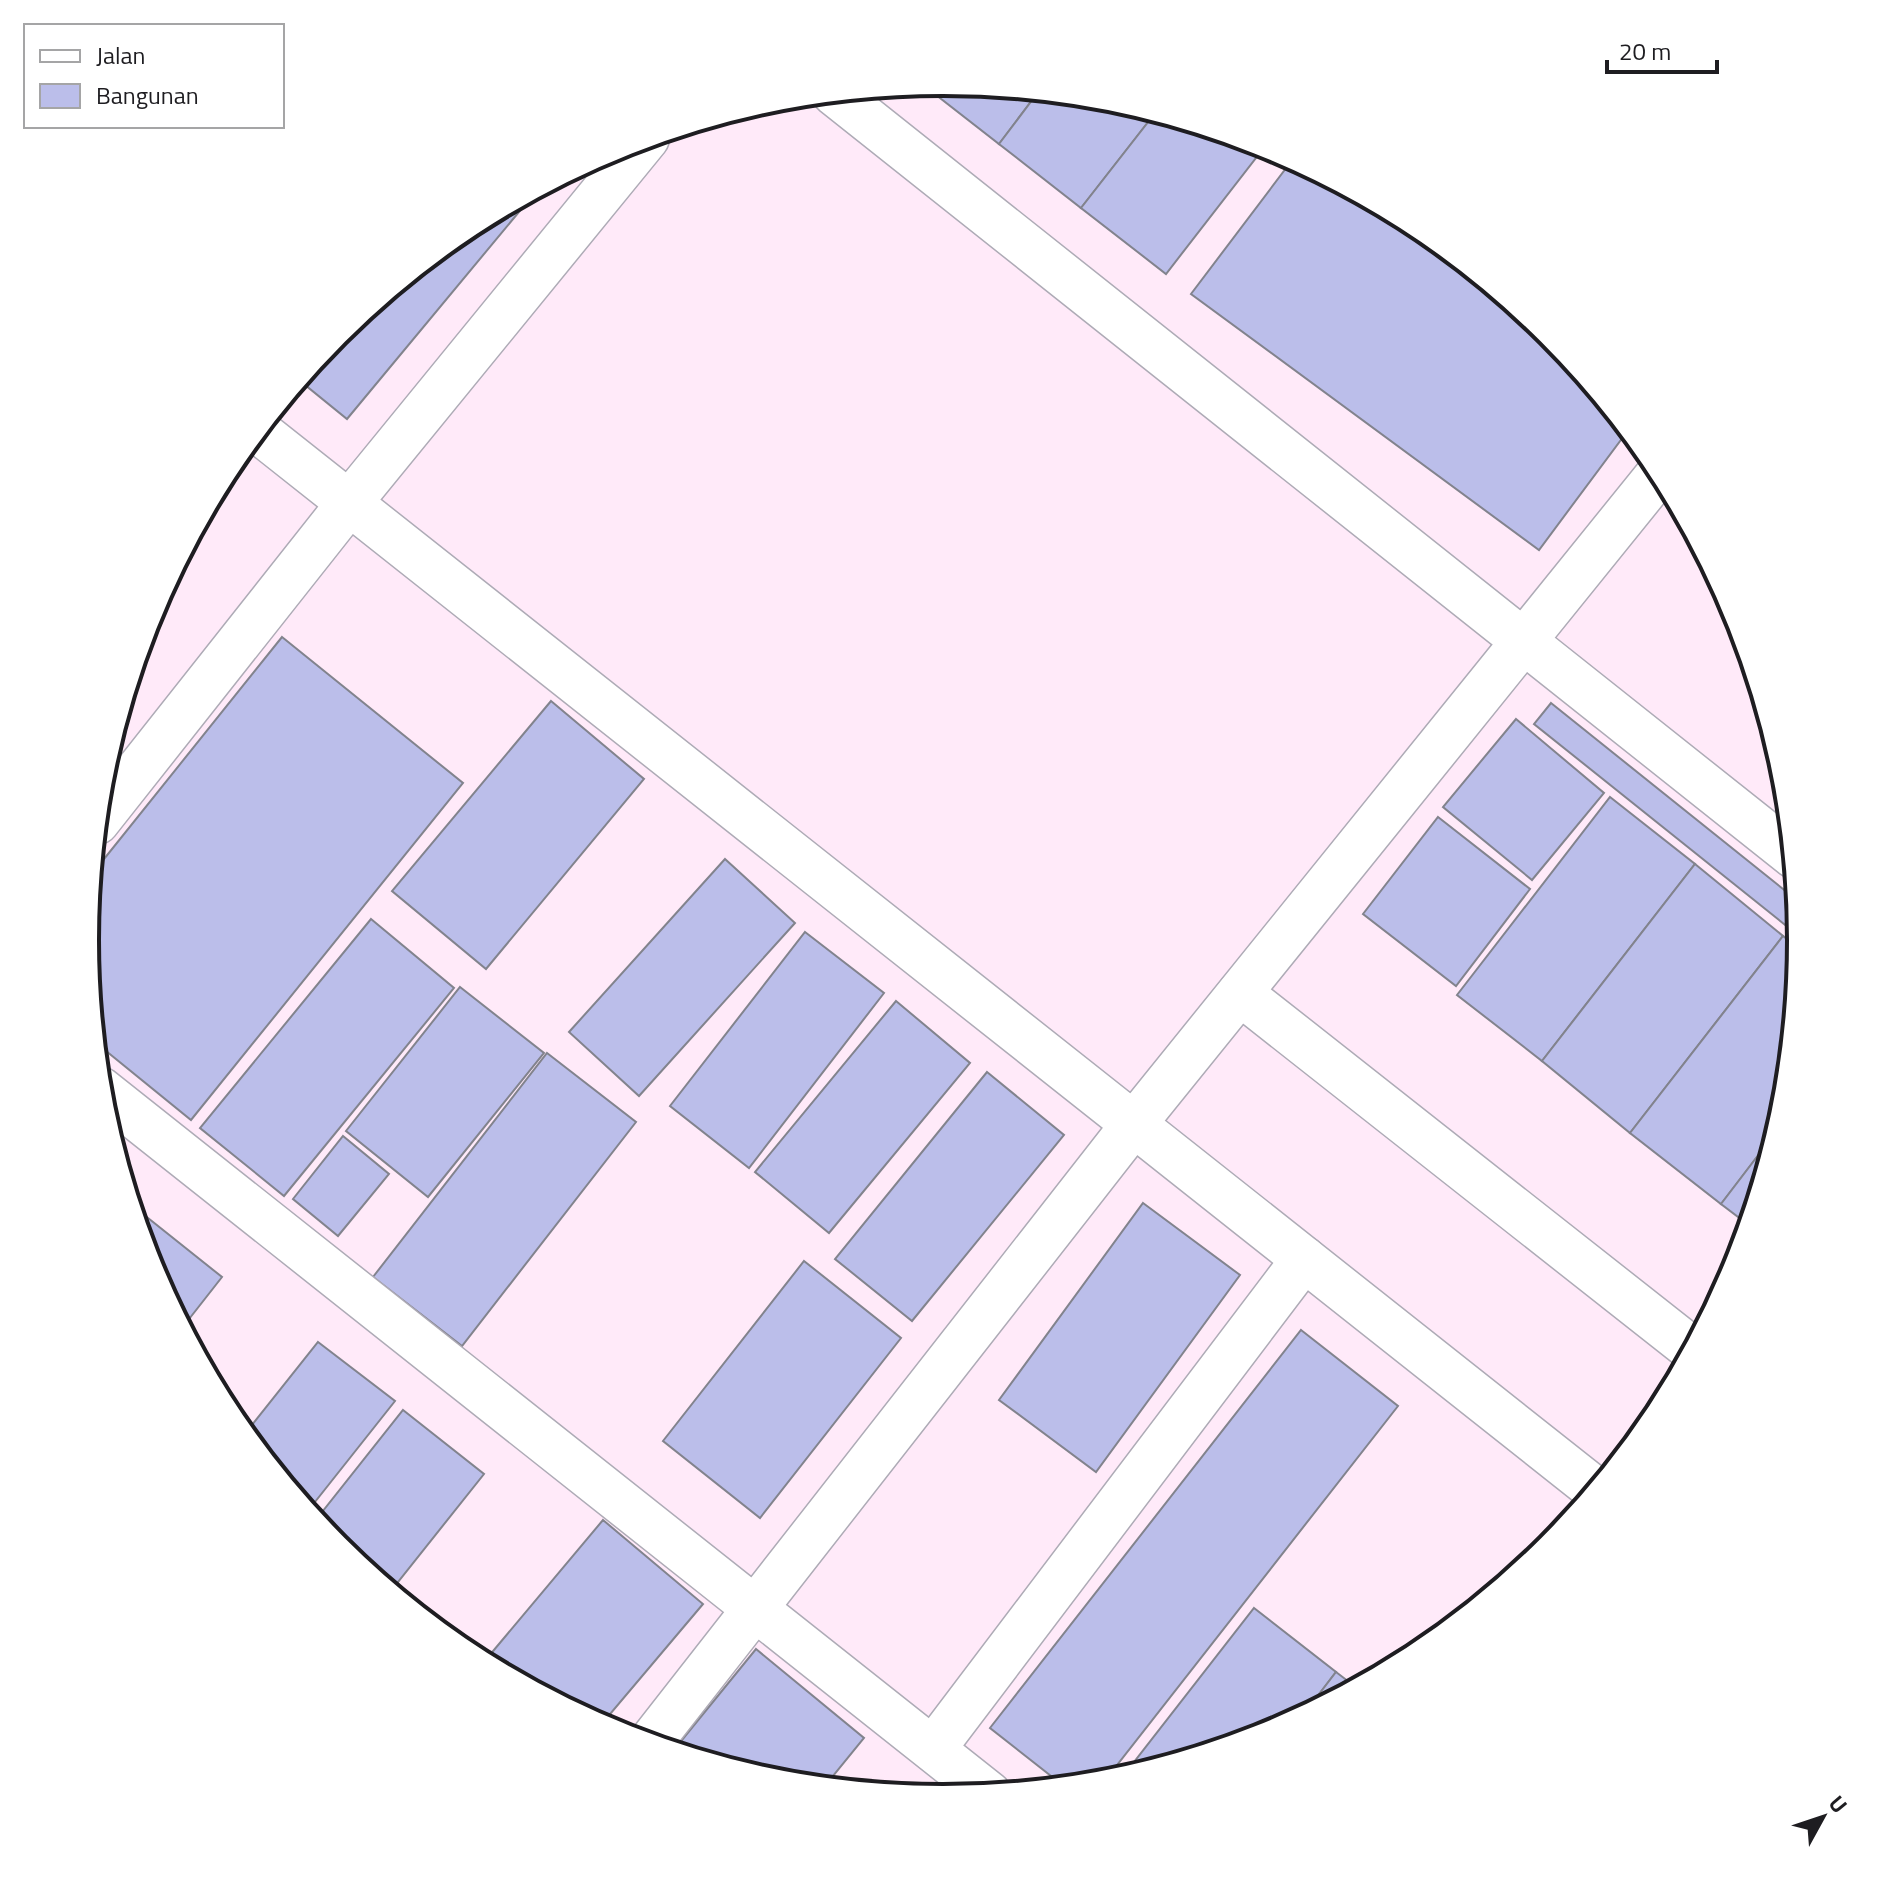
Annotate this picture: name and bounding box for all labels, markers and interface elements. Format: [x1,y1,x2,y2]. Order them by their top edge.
legend [24,24,284,128]
scale bar [1607,24,1717,74]
text: 20 m [1619,33,1671,69]
text: Jalan [96,37,145,73]
text: Bangunan [96,77,199,113]
north arrow [1783,1777,1863,1857]
text: U [1821,1788,1856,1821]

